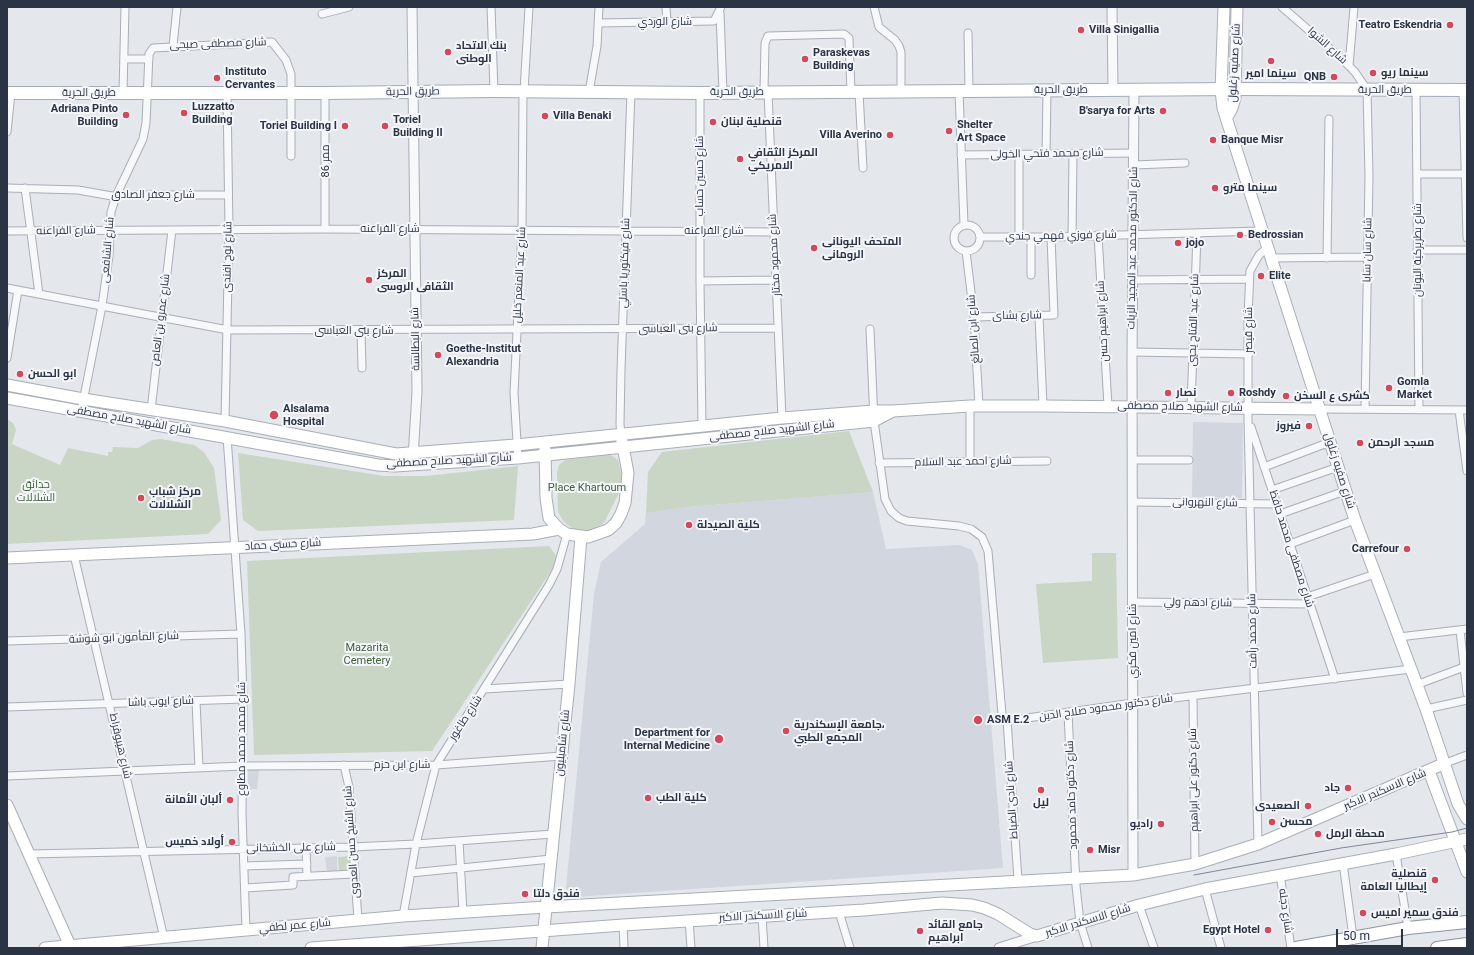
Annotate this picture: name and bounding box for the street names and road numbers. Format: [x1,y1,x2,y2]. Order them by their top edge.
street label: شارع الوردي [638,15,692,29]
street label: شارع صفيه زغلول [1226,23,1244,103]
street label: شارع الشوا [1304,25,1350,67]
street label: شارع مصطفى صبحى [169,36,267,52]
street label: طريق الحرية [1034,83,1088,97]
street label: طريق الحرية [1358,83,1412,97]
street label: طريق الحرية [386,85,440,99]
street label: طريق الحرية [710,85,764,99]
street label: طريق الحرية [62,86,116,100]
street label: شارع حسين حساب [693,136,707,216]
street label: ممر 86 [319,145,333,177]
street label: شارع محمد فتحي الخولى [990,146,1104,162]
street label: شارع الدكتور محمد عبد المجيد الزيات [1125,166,1141,330]
street label: شارع جعفر الصادق [111,188,195,202]
street label: شارع بطريركية اليونان [1411,203,1425,297]
street label: شارع محمود مختار [766,213,784,297]
street label: شارع الشافعى [99,216,117,284]
street label: شارع سان سابا [1361,217,1375,283]
street label: شارع فيكتوريا باسلي [617,218,633,308]
street label: شارع نوح افندى [221,221,235,293]
street label: شارع الفراعنه [360,222,420,236]
street label: شارع الفراعنه [36,224,96,238]
street label: شارع الفراعنه [684,224,744,238]
street label: شارع عبد المنعم خليل [511,227,529,323]
street label: شارع فوزي فهمي جندي [1005,228,1117,244]
street label: شارع عمرو بن العاص [149,273,173,367]
street label: شارع عبد الفتاح يحيي [1186,273,1202,367]
street label: شارع ابراهيم حسن [1094,280,1112,362]
street label: شارع ابن الصائغ [965,294,983,364]
street label: شارع البطالسة [409,307,423,371]
street label: شارع قيصر [1242,307,1256,353]
street label: شارع بشاى [992,309,1042,323]
street label: شارع بنى العباسى [638,322,718,336]
street label: شارع بنى العباسى [314,324,394,338]
street label: شارع الشهيد صلاح مصطفى [1117,399,1243,415]
street label: شارع الشهيد صلاح مصطفى [66,403,192,437]
street label: شارع الشهيد صلاح مصطفى [709,418,835,444]
street label: شارع صفيه زغلول [1321,431,1357,511]
street label: شارع الشهيد صلاح مصطفى [386,451,512,471]
street label: شارع احمد عبد السلام [914,455,1012,469]
street label: شارع مصطفى محمد حافظ [1266,489,1316,609]
street label: شارع النهروانى [1172,496,1238,510]
street label: شارع حسنى حماد [244,536,322,554]
street label: شارع محمد رأفت [1246,593,1260,669]
street label: شارع ادهم ولي [1164,596,1232,610]
street label: شارع امين فكري [1126,604,1140,678]
street label: شارع المأمون ابو شوشة [69,629,179,647]
street label: شارع محمد محمد مطاوع [235,682,249,796]
street label: شارع دكتور محمود صلاح الدين [1038,692,1174,724]
street label: شارع طاغور [447,693,485,743]
street label: شارع ايوب باشا [128,694,194,710]
street label: شارع شامبليون [553,709,573,777]
street label: شارع هيبوقراط [106,712,134,780]
street label: شارع دكتور على ابراهيم [1186,728,1202,832]
street label: شارع دكتور حامد محمود [1063,740,1081,850]
street label: شارع ابن حزم [374,758,430,772]
street label: شارع نادى الضباط [1003,760,1021,840]
street label: شارع الاسكندر الاكبر [1342,767,1428,813]
street label: شارع الشيخ حسن العدوى [341,785,363,899]
street label: شارع على الخشخانى [246,841,336,855]
street label: شارع دجله [1275,888,1295,934]
street label: شارع الاسكندر الاكبر [1044,902,1132,940]
street label: شارع الاسكندر الاكبر [718,907,808,925]
street label: شارع عمر لطفي [259,916,331,936]

